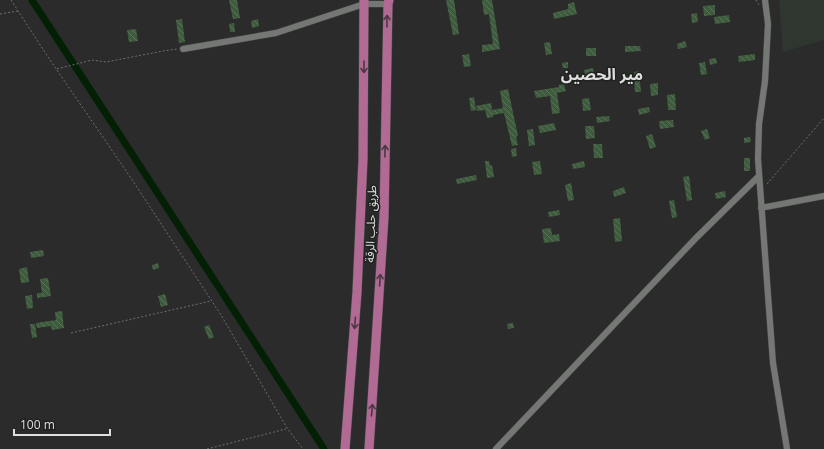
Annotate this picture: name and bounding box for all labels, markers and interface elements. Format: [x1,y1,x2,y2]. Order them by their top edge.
one-way arrow [383,15,391,28]
one-way arrow [360,60,368,73]
district label: مير الحصين [561,63,643,85]
one-way arrow [381,145,389,158]
street label: طريق حلب الرقة [361,185,380,263]
one-way arrow [377,274,384,287]
one-way arrow [351,316,358,329]
one-way arrow [368,404,375,417]
scale bar [14,411,110,437]
text: 100 m [20,416,55,433]

